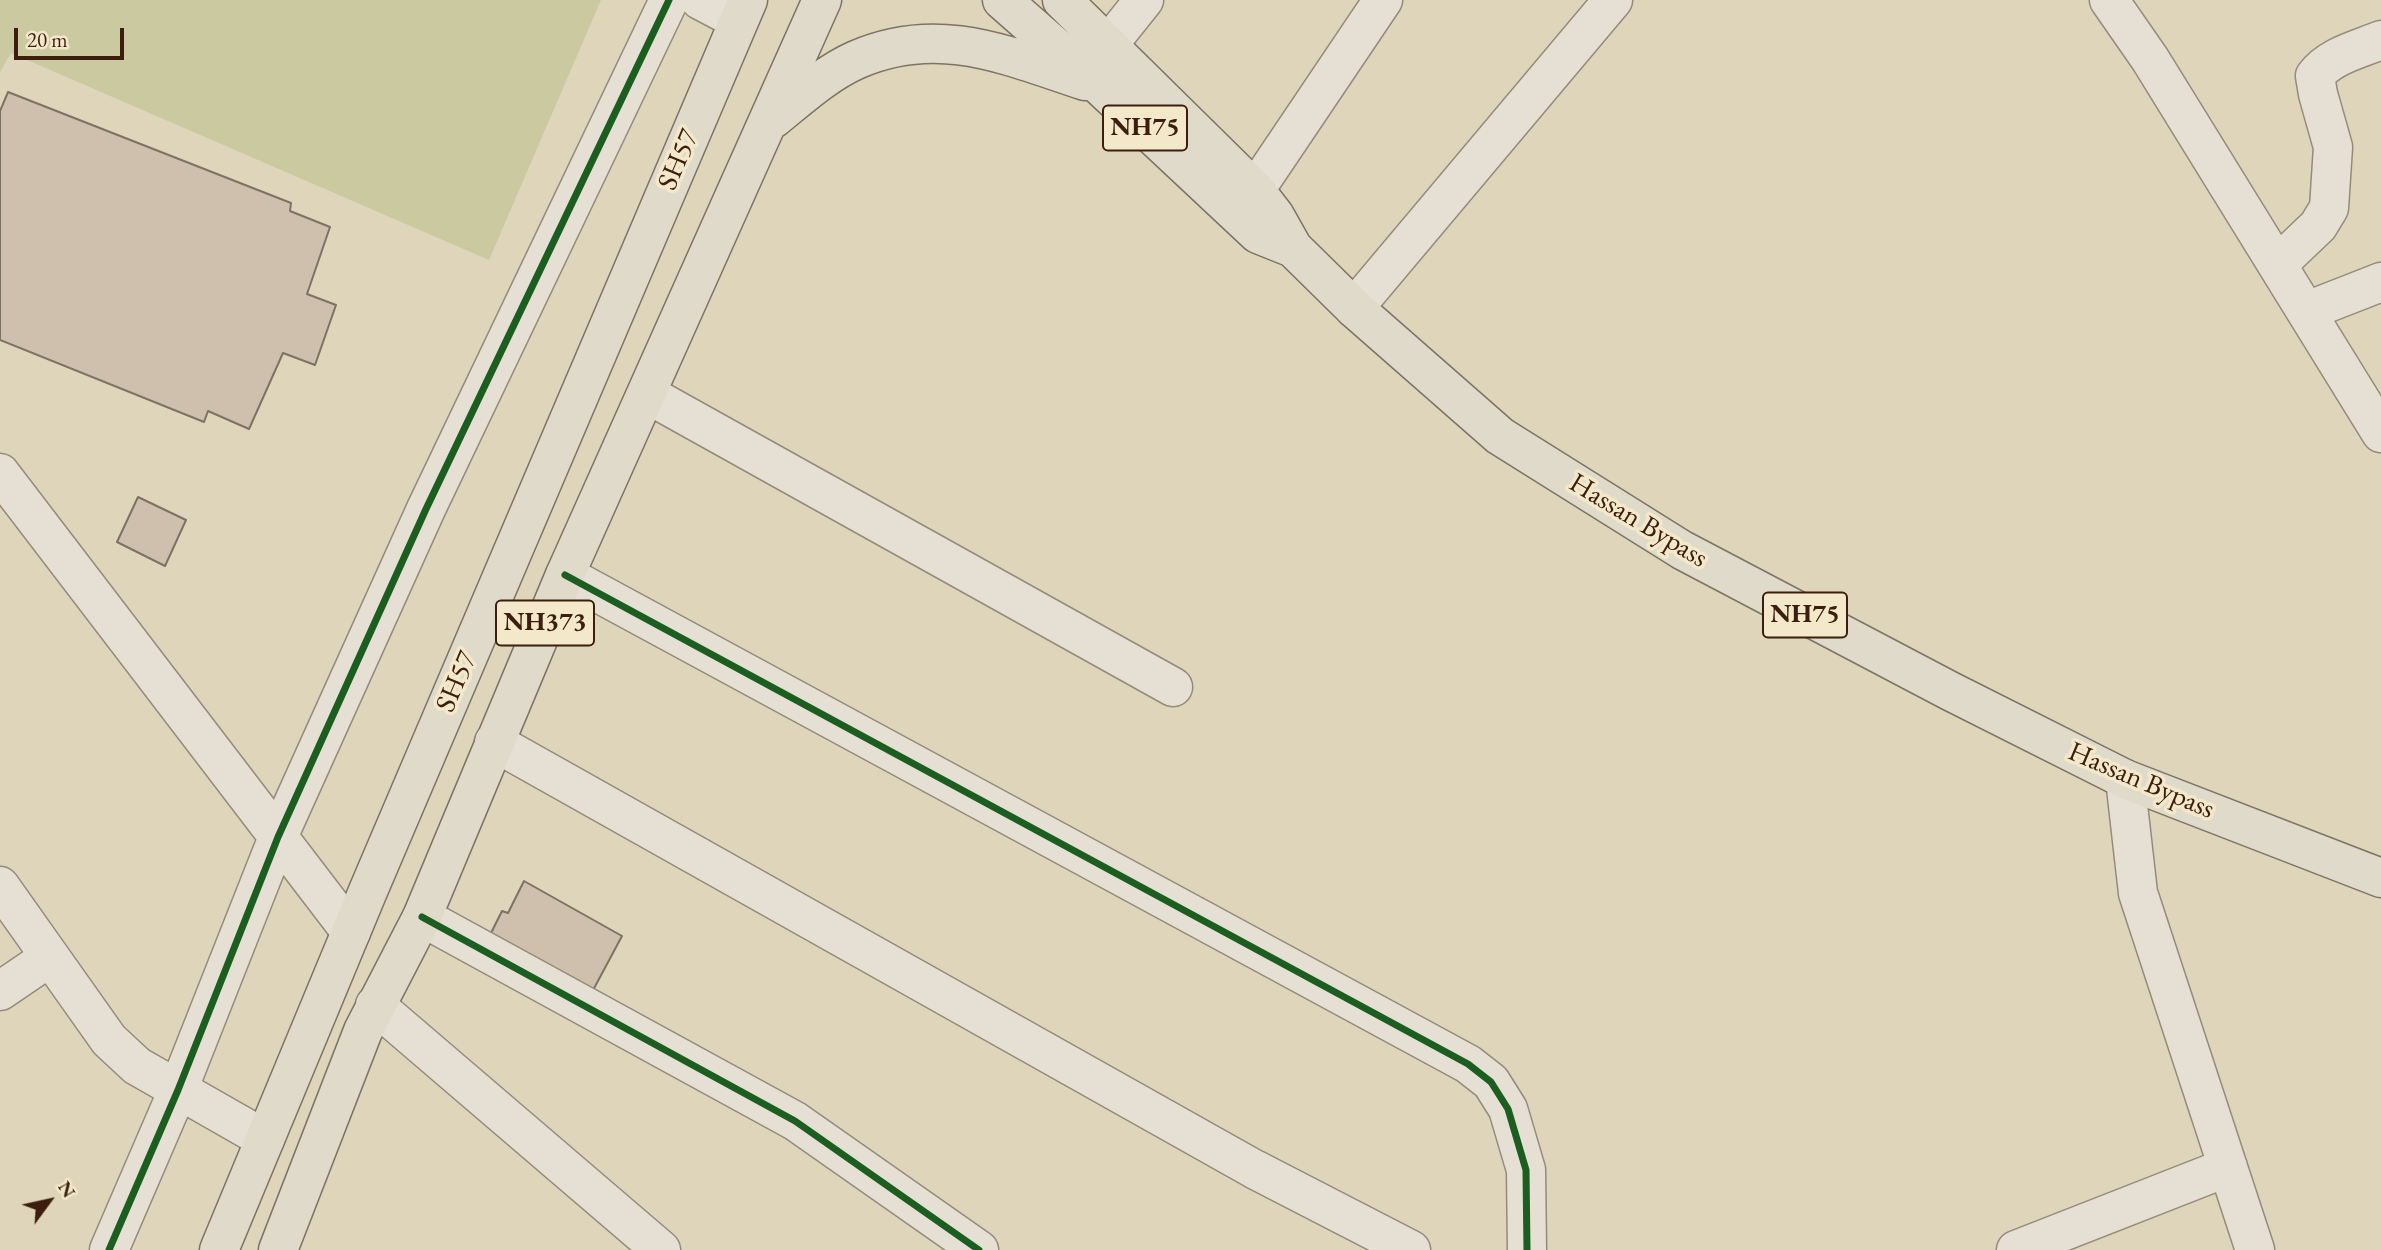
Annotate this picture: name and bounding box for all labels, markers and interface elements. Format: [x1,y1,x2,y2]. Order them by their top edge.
scale bar [18,14,128,58]
text: 20 m [27,26,68,53]
road number: NH75 [1103,105,1187,150]
street label: SH57 [651,125,707,195]
street label: Hassan Bypass [1563,467,1713,575]
road number: NH75 [1763,593,1847,638]
road number: NH373 [496,600,594,646]
street label: SH57 [429,647,485,717]
street label: Hassan Bypass [2063,735,2219,827]
north arrow [14,1166,84,1236]
text: N [52,1176,82,1203]

